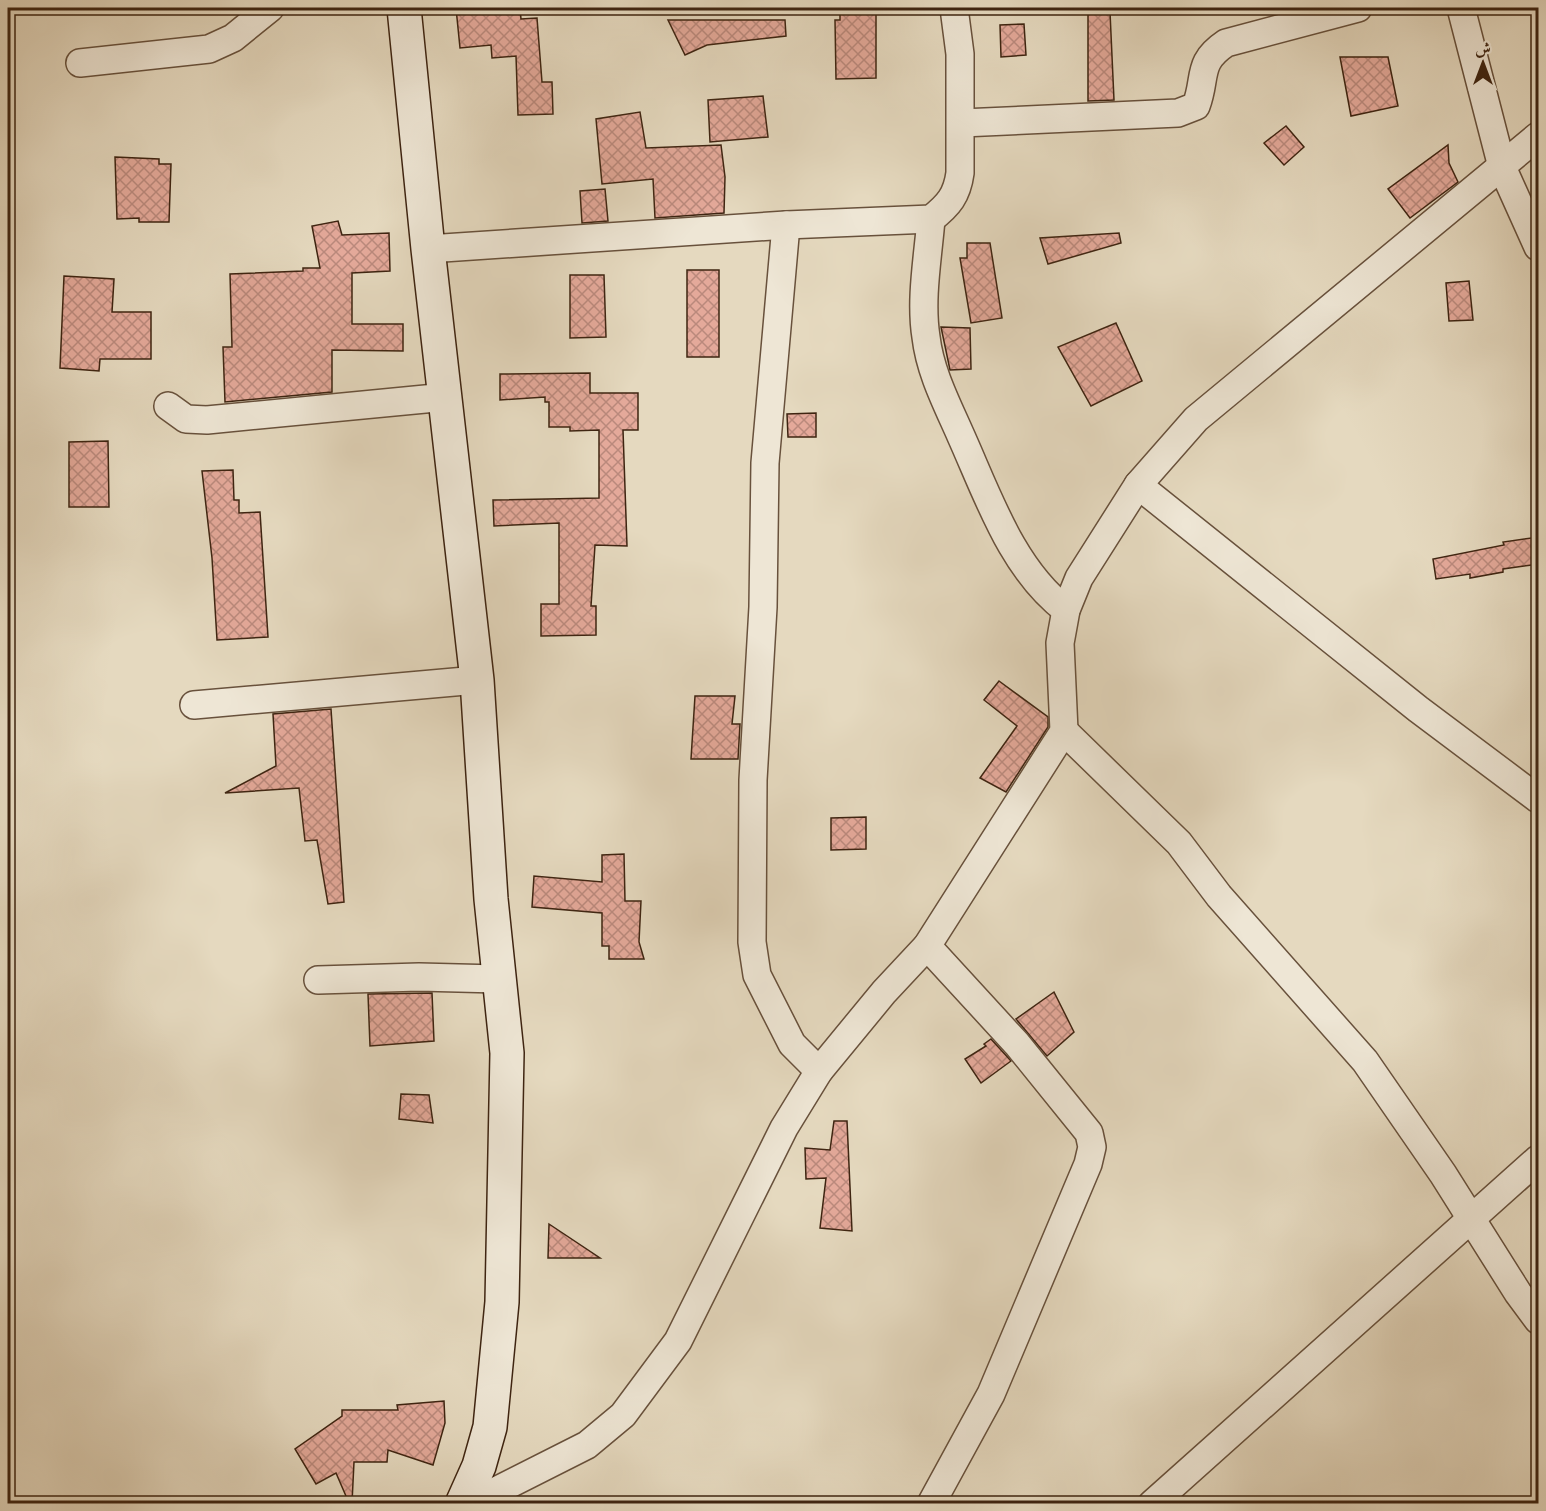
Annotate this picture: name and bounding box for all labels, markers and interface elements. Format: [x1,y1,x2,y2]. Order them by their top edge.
north arrow [1453,33,1513,93]
text: ش [1475,42,1491,58]

